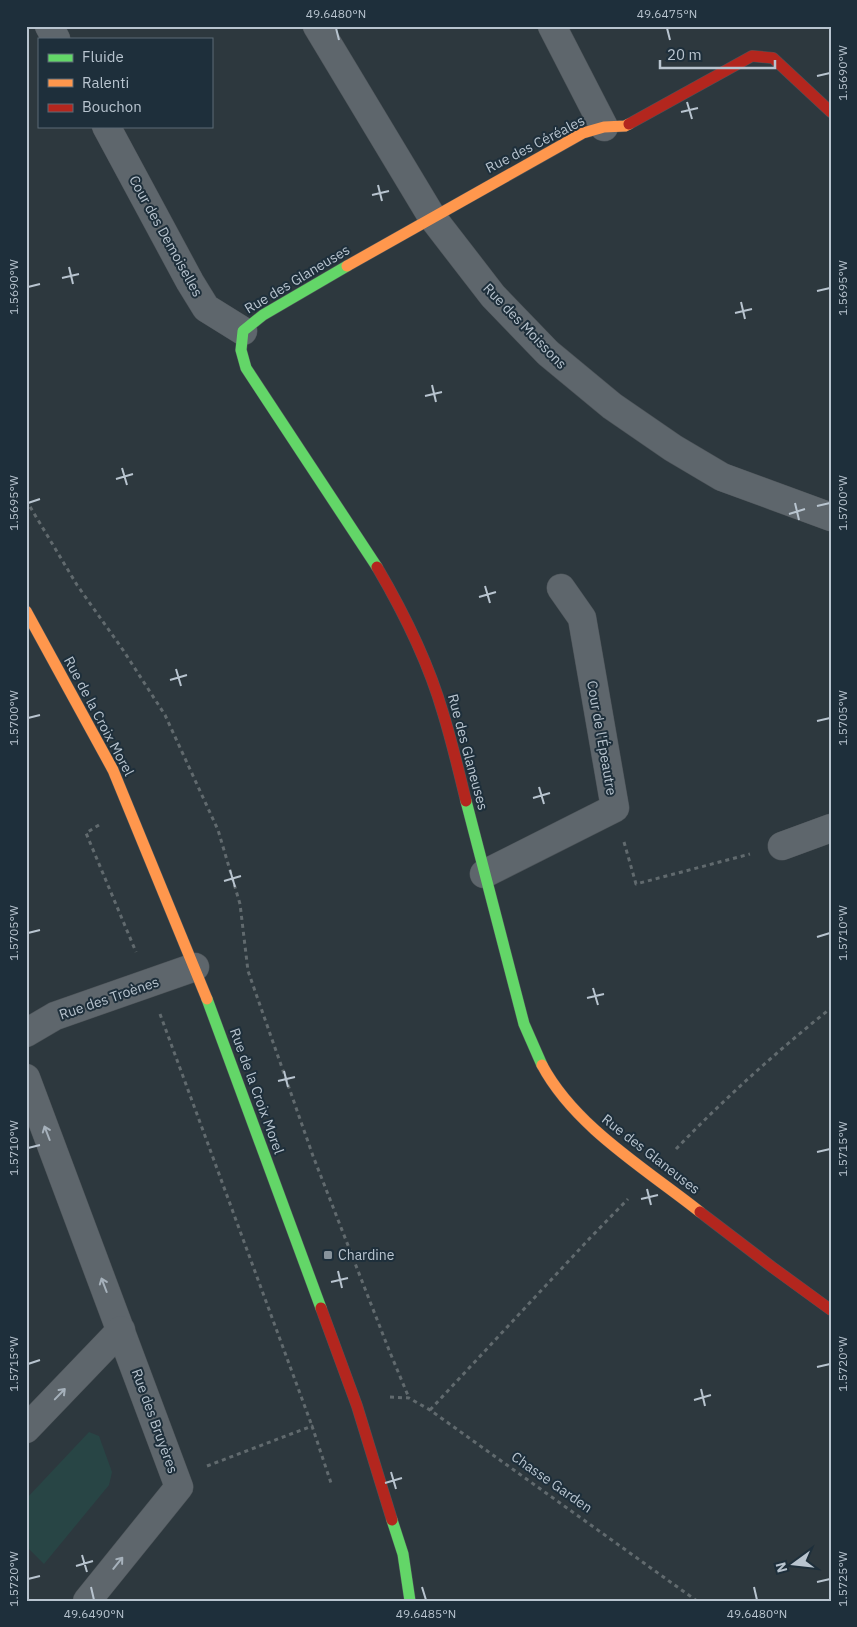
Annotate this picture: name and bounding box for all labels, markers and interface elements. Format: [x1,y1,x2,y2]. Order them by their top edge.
text: 49.6480°N [306,6,366,21]
text: 49.6475°N [637,6,697,21]
legend [38,38,212,128]
scale bar [660,38,774,70]
text: 20 m [667,45,702,64]
text: 1.5690°W [835,45,850,101]
text: Fluide [82,47,124,66]
text: Ralenti [82,73,129,92]
text: Bouchon [82,97,142,116]
street label: Rue des Céréales [482,111,588,177]
street label: Cour des Demoiselles [125,172,207,300]
street label: Rue des Glaneuses [241,240,353,318]
text: 1.5690°W [6,259,21,315]
text: 1.5695°W [835,260,850,316]
street label: Rue des Moissons [479,279,571,373]
text: 1.5695°W [6,475,21,531]
text: 1.5700°W [835,475,850,531]
street label: Rue de la Croix Morel [60,653,138,779]
street label: Cour de l'Épeautre [583,679,622,797]
text: 1.5700°W [6,690,21,746]
text: 1.5705°W [835,690,850,746]
street label: Rue des Glaneuses [444,692,492,812]
text: 1.5705°W [6,905,21,961]
text: 1.5710°W [835,905,850,961]
street label: Rue des Troènes [57,972,161,1023]
street label: Rue de la Croix Morel [226,1025,288,1157]
street label: Rue des Glaneuses [598,1110,704,1198]
text: 1.5710°W [6,1120,21,1176]
text: 1.5715°W [835,1121,850,1177]
one-way arrow [42,1125,51,1141]
place label: Chardine [338,1246,395,1264]
marker: Chardine [322,1249,334,1261]
one-way arrow [99,1277,108,1293]
text: 1.5715°W [6,1336,21,1392]
text: 1.5720°W [835,1336,850,1392]
street label: Rue des Bruyères [128,1366,182,1476]
one-way arrow [54,1388,66,1400]
street label: Chasse Garden [508,1447,596,1517]
north arrow [770,1540,820,1590]
text: 1.5720°W [6,1551,21,1607]
text: 1.5725°W [835,1551,850,1607]
one-way arrow [112,1557,123,1570]
text: N [771,1560,791,1575]
text: 49.6490°N [64,1606,124,1621]
text: 49.6485°N [396,1606,456,1621]
text: 49.6480°N [727,1606,787,1621]

